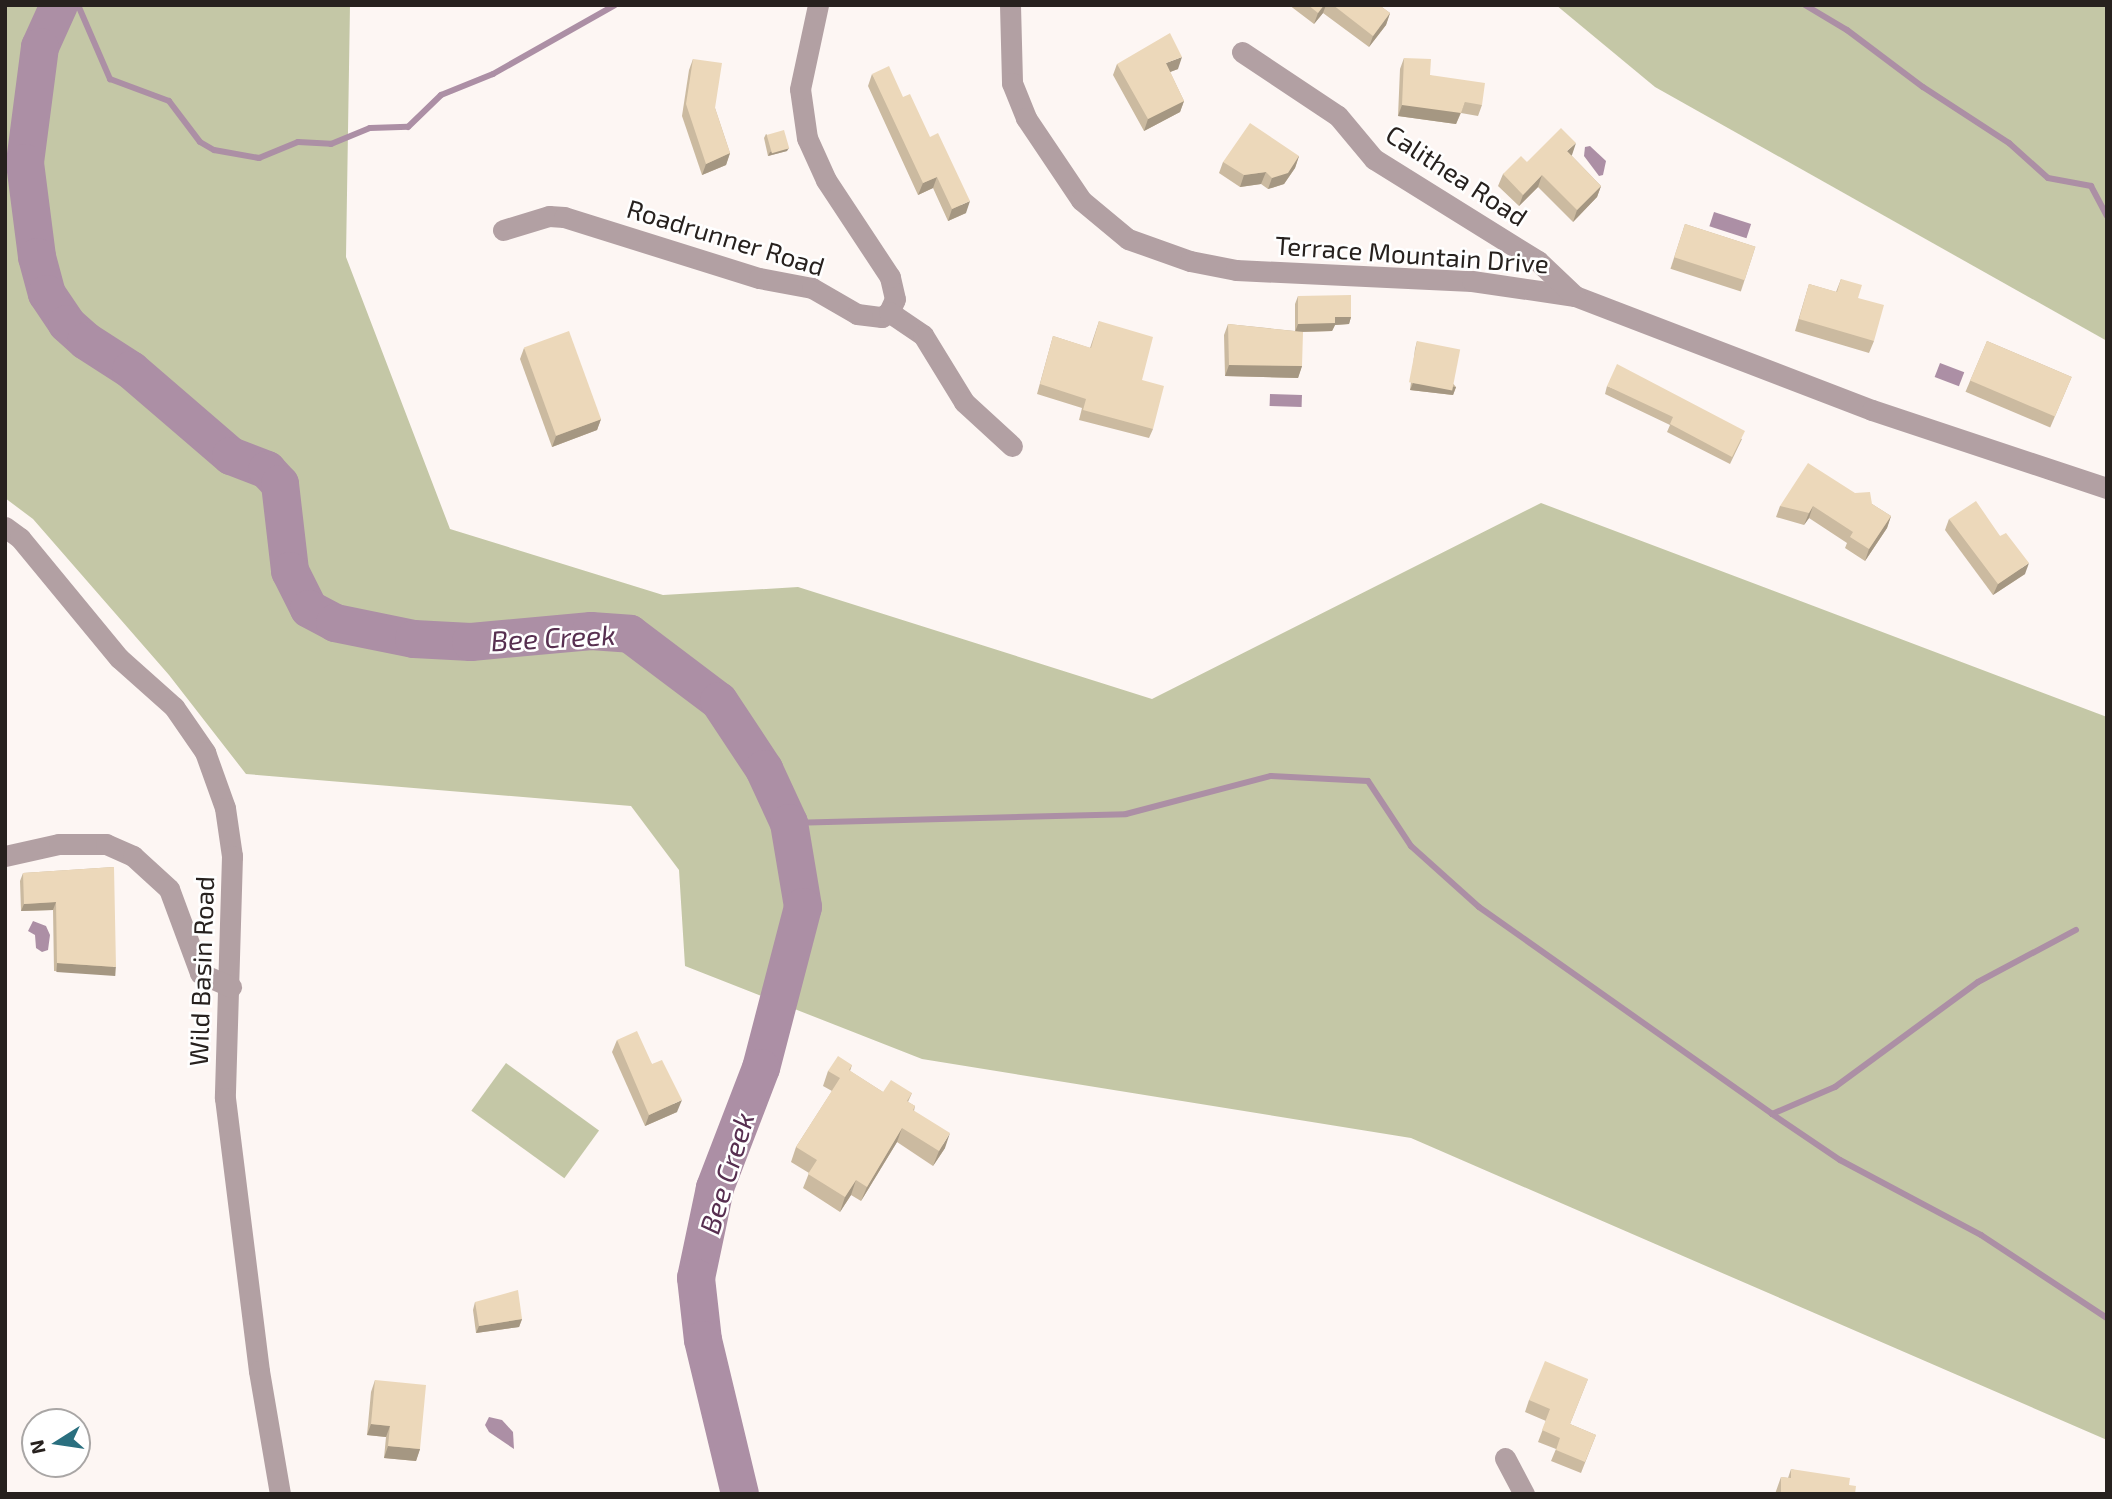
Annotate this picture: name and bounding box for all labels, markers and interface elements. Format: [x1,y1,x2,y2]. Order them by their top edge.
street label: Calithea Road [1380,118,1534,232]
street label: Roadrunner Road [623,192,829,282]
street label: Terrace Mountain Drive [1274,229,1550,279]
water label: Bee Creek [490,617,616,657]
street label: Wild Basin Road [182,875,220,1067]
water label: Bee Creek [692,1108,760,1238]
north arrow [21,1408,91,1478]
text: N [24,1438,50,1456]

